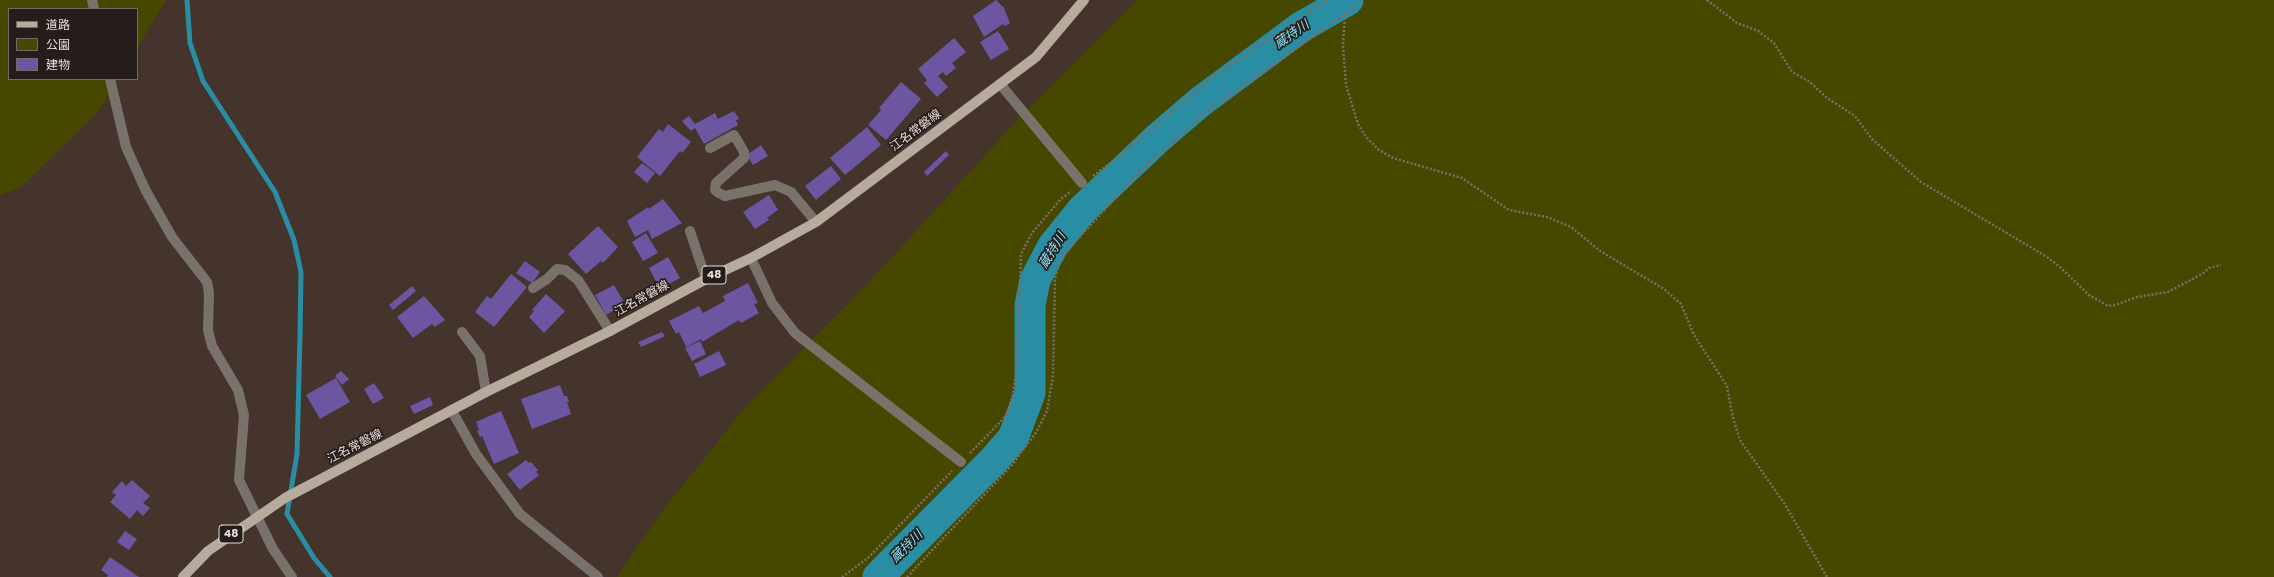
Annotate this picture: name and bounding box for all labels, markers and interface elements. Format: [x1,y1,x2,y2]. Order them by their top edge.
legend [8,8,138,80]
text: 道路 [46,16,70,33]
water label: 蔵持川 [1272,17,1312,53]
text: 公園 [46,36,70,53]
text: 建物 [46,56,70,73]
street label: 江名常磐線 [888,107,944,155]
water label: 蔵持川 [1036,230,1070,272]
road number: 48 [702,266,726,284]
street label: 江名常磐線 [612,278,672,320]
street label: 江名常磐線 [325,427,385,467]
road number: 48 [219,525,243,543]
water label: 蔵持川 [888,528,926,566]

